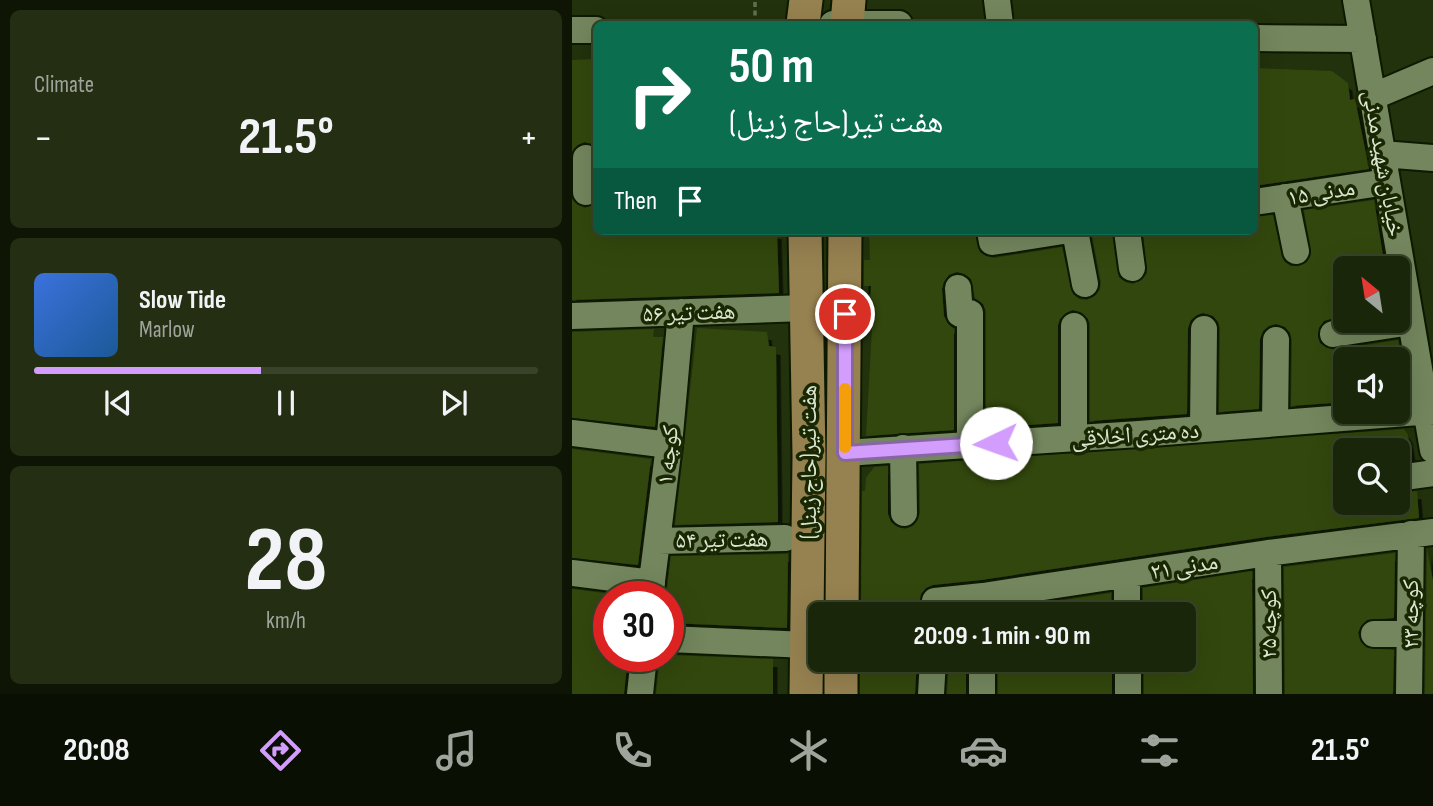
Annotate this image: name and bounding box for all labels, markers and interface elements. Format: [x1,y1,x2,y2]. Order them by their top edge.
text: 50 m [729,38,814,97]
icon: right [614,49,705,140]
text: Climate [34,71,94,99]
street label: خیابان شهید مدنی [1356,88,1410,239]
text: هفت تیر(حاج زینل) [729,103,944,142]
text: 21.5° [238,106,334,169]
text: − [34,116,53,161]
text: + [519,116,538,161]
street label: مدنی ۱۵ [1285,174,1357,212]
icon: arrive [671,182,709,220]
text: Then [614,186,657,217]
north arrow [1333,256,1410,332]
map controls [1333,256,1410,515]
pin [815,284,875,344]
text: Slow Tide [139,285,226,316]
icon: arrive [826,295,864,333]
street label: هفت تیر ۵۶ [642,297,736,329]
text: Marlow [139,316,195,344]
button: sound [1333,347,1410,424]
icon: previous [99,384,137,422]
icon: pause [267,384,305,422]
icon: next [435,384,473,422]
street label: هفت تیر(حاج زینل) [795,385,823,539]
position arrow [959,406,1033,480]
street label: ده متری اخلاقی [1070,417,1200,453]
street label: کوچه ۱ [651,424,685,486]
button: search [1333,438,1410,515]
text: 28 [245,507,327,616]
street label: هفت تیر ۵۴ [675,525,769,555]
street label: مدنی ۲۱ [1148,548,1220,586]
street label: کوچه ۲۳ [1397,579,1425,649]
speed limit sign: 30 [593,581,684,672]
street label: کوچه ۲۵ [1255,589,1283,659]
text: km/h [266,607,306,635]
text: 20:09 · 1 min · 90 m [914,621,1090,652]
icon: directions [256,726,305,775]
icon: music [432,726,481,775]
icon: phone [608,726,657,775]
icon: climate [784,726,833,775]
icon: car [959,726,1008,775]
icon: filters [1135,726,1184,775]
text: 20:08 [63,731,130,770]
text: 21.5° [1311,731,1370,770]

